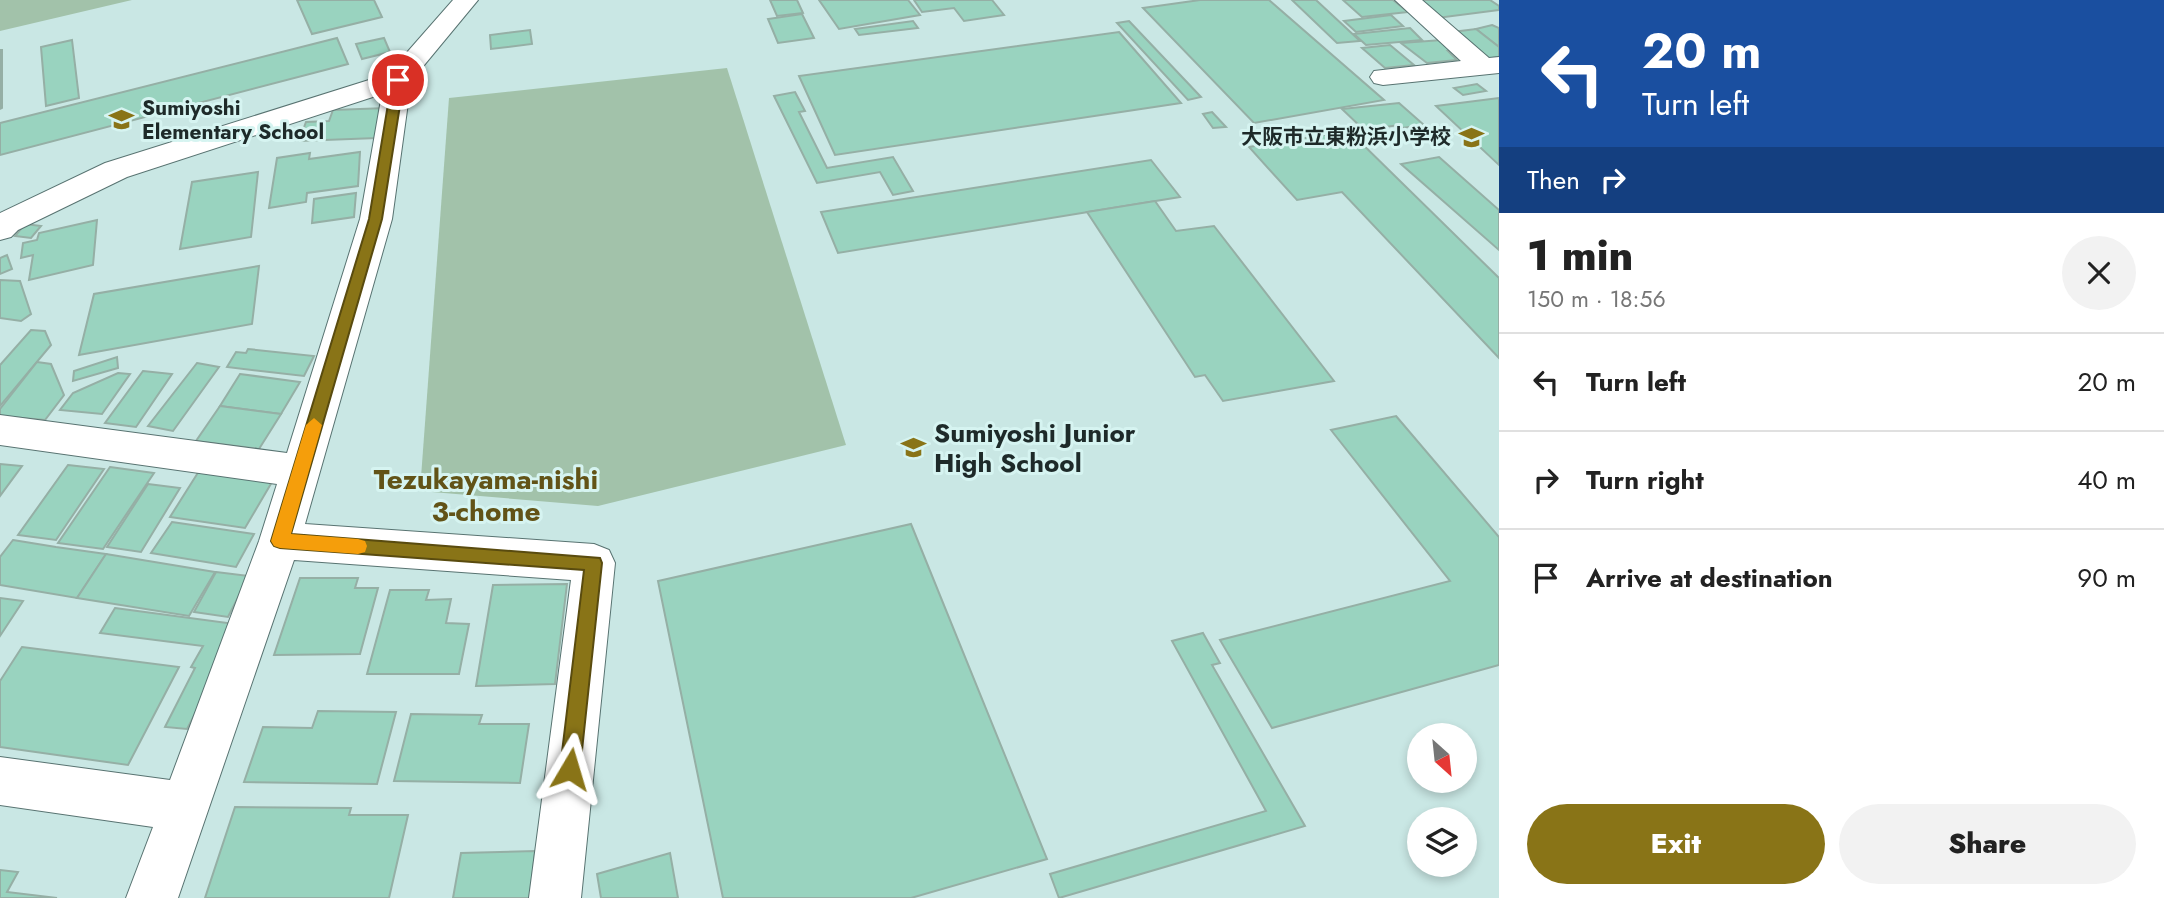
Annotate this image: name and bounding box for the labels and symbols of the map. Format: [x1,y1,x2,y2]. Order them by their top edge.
pin [368,50,428,110]
place label: Sumiyoshi Elementary School [142,93,324,147]
school or university icon: Sumiyoshi Elementary School [108,106,136,134]
place label: 大阪市立東粉浜小学校 [1241,122,1451,152]
school or university icon: 大阪市立東粉浜小学校 [1457,123,1485,151]
place label: Sumiyoshi Junior High School [934,414,1136,482]
school or university icon: Sumiyoshi Junior High School [900,434,928,462]
district label: Tezukayama-nishi 3-chome [374,459,598,532]
north arrow [1407,723,1477,793]
position arrow [533,732,607,806]

